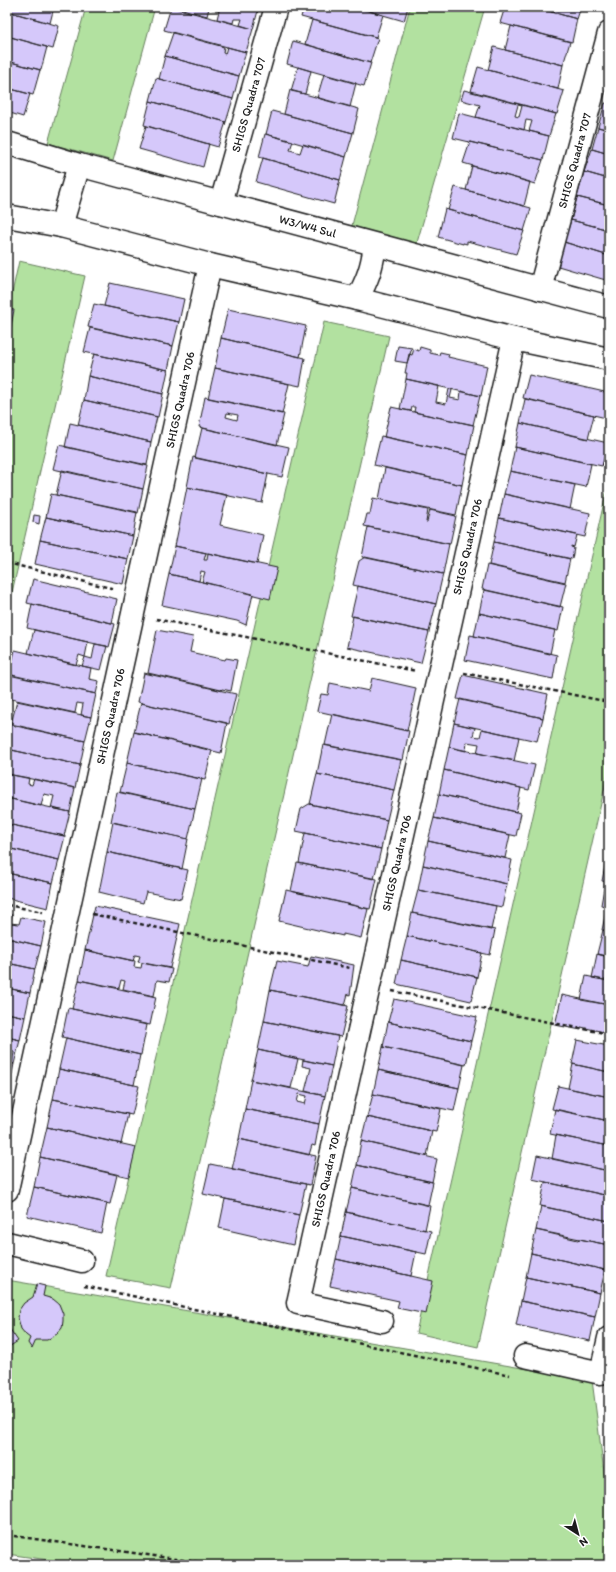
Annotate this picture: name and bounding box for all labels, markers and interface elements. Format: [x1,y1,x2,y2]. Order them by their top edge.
street label: SHIGS Quadra 707 [229,56,269,154]
street label: SHIGS Quadra 707 [555,111,594,210]
street label: W3/W4 Sul [277,212,338,241]
street label: SHIGS Quadra 706 [163,350,198,449]
street label: SHIGS Quadra 706 [450,497,485,596]
street label: SHIGS Quadra 706 [93,667,128,766]
street label: SHIGS Quadra 706 [379,813,414,912]
street label: SHIGS Quadra 706 [308,1129,343,1228]
north arrow [558,1514,598,1554]
text: N [577,1534,590,1549]

